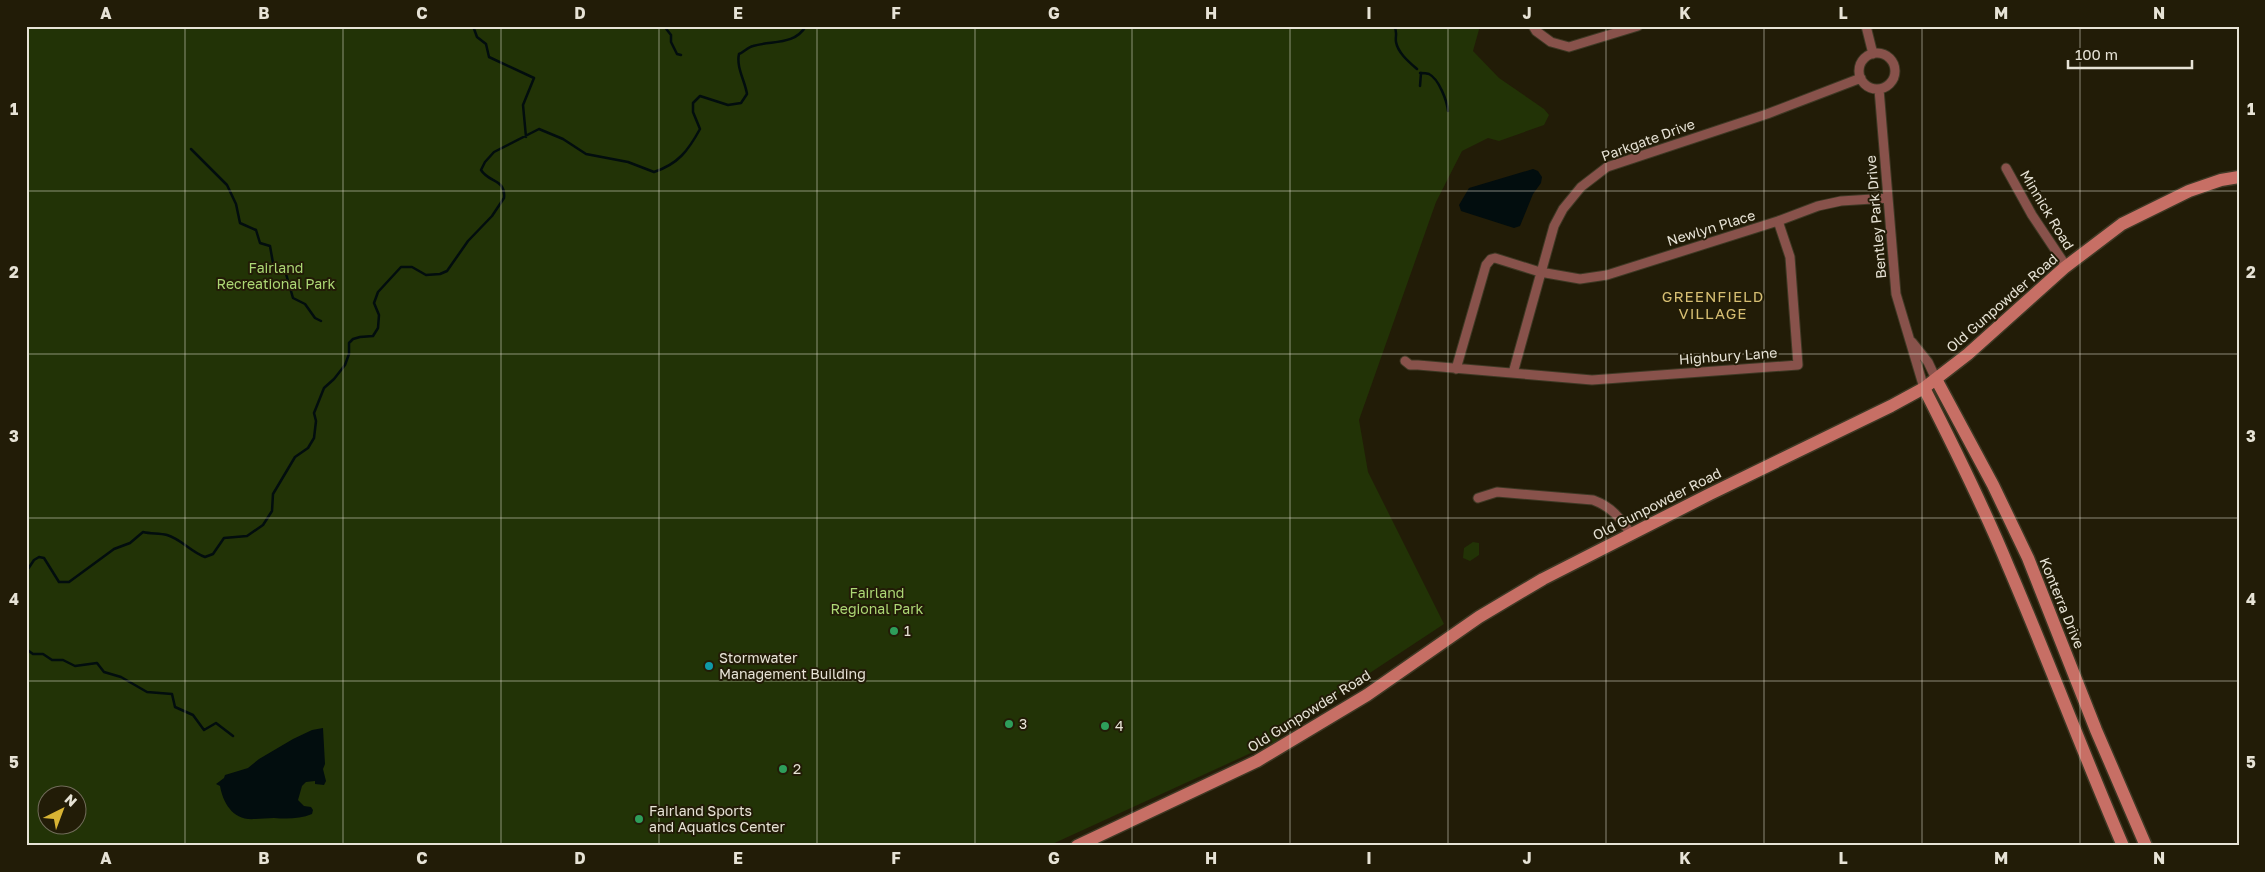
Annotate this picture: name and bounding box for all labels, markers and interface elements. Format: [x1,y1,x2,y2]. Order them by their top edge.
text: A [100,3,112,23]
text: B [258,3,270,23]
text: C [416,3,428,23]
text: D [574,3,586,23]
text: E [733,3,743,23]
text: F [891,3,901,23]
text: G [1048,3,1060,23]
text: H [1205,3,1217,23]
text: I [1366,3,1372,23]
text: J [1522,3,1532,23]
text: K [1679,3,1691,23]
text: L [1838,3,1848,23]
text: M [1994,3,2008,23]
text: N [2153,3,2165,23]
scale bar [2068,38,2191,70]
text: 100 m [2075,45,2118,63]
text: 1 [10,99,18,119]
text: 1 [2247,99,2255,119]
street label: Parkgate Drive [1599,115,1697,164]
street label: Bentley Park Drive [1862,155,1889,279]
street label: Minnick Road [2017,167,2078,253]
street label: Newlyn Place [1665,206,1757,249]
street label: Old Gunpowder Road [1943,250,2061,356]
park label: Fairland Recreational Park [217,259,336,292]
text: 2 [9,262,19,282]
text: 2 [2246,262,2256,282]
district label: GREENFIELD VILLAGE [1662,287,1764,322]
street label: Highbury Lane [1678,344,1778,367]
text: 3 [9,426,19,446]
text: 3 [2246,426,2256,446]
street label: Old Gunpowder Road [1590,464,1724,543]
street label: Konterra Drive [2036,555,2088,651]
park label: Fairland Regional Park [830,584,924,617]
text: 4 [9,589,19,609]
text: 4 [2246,589,2256,609]
place label: 1 [904,622,911,639]
marker: 1 [888,625,900,637]
place label: Stormwater Management Building [719,649,866,682]
marker: Stormwater Management Building [703,660,715,672]
street label: Old Gunpowder Road [1244,666,1373,755]
place label: 3 [1019,715,1027,732]
place label: 4 [1115,717,1124,734]
marker: 3 [1003,718,1015,730]
marker: 4 [1099,720,1111,732]
text: 5 [9,752,19,772]
text: 5 [2246,752,2256,772]
place label: 2 [793,760,801,777]
marker: 2 [777,763,789,775]
north arrow [38,784,88,834]
text: N [61,790,81,810]
place label: Fairland Sports and Aquatics Center [649,802,785,835]
marker: Fairland Sports and Aquatics Center [633,813,645,825]
text: A [100,848,112,868]
text: B [258,848,270,868]
text: C [416,848,428,868]
text: D [574,848,586,868]
text: E [733,848,743,868]
text: F [891,848,901,868]
text: G [1048,848,1060,868]
text: H [1205,848,1217,868]
text: I [1366,848,1372,868]
text: J [1522,848,1532,868]
text: K [1679,848,1691,868]
text: L [1838,848,1848,868]
text: M [1994,848,2008,868]
text: N [2153,848,2165,868]

